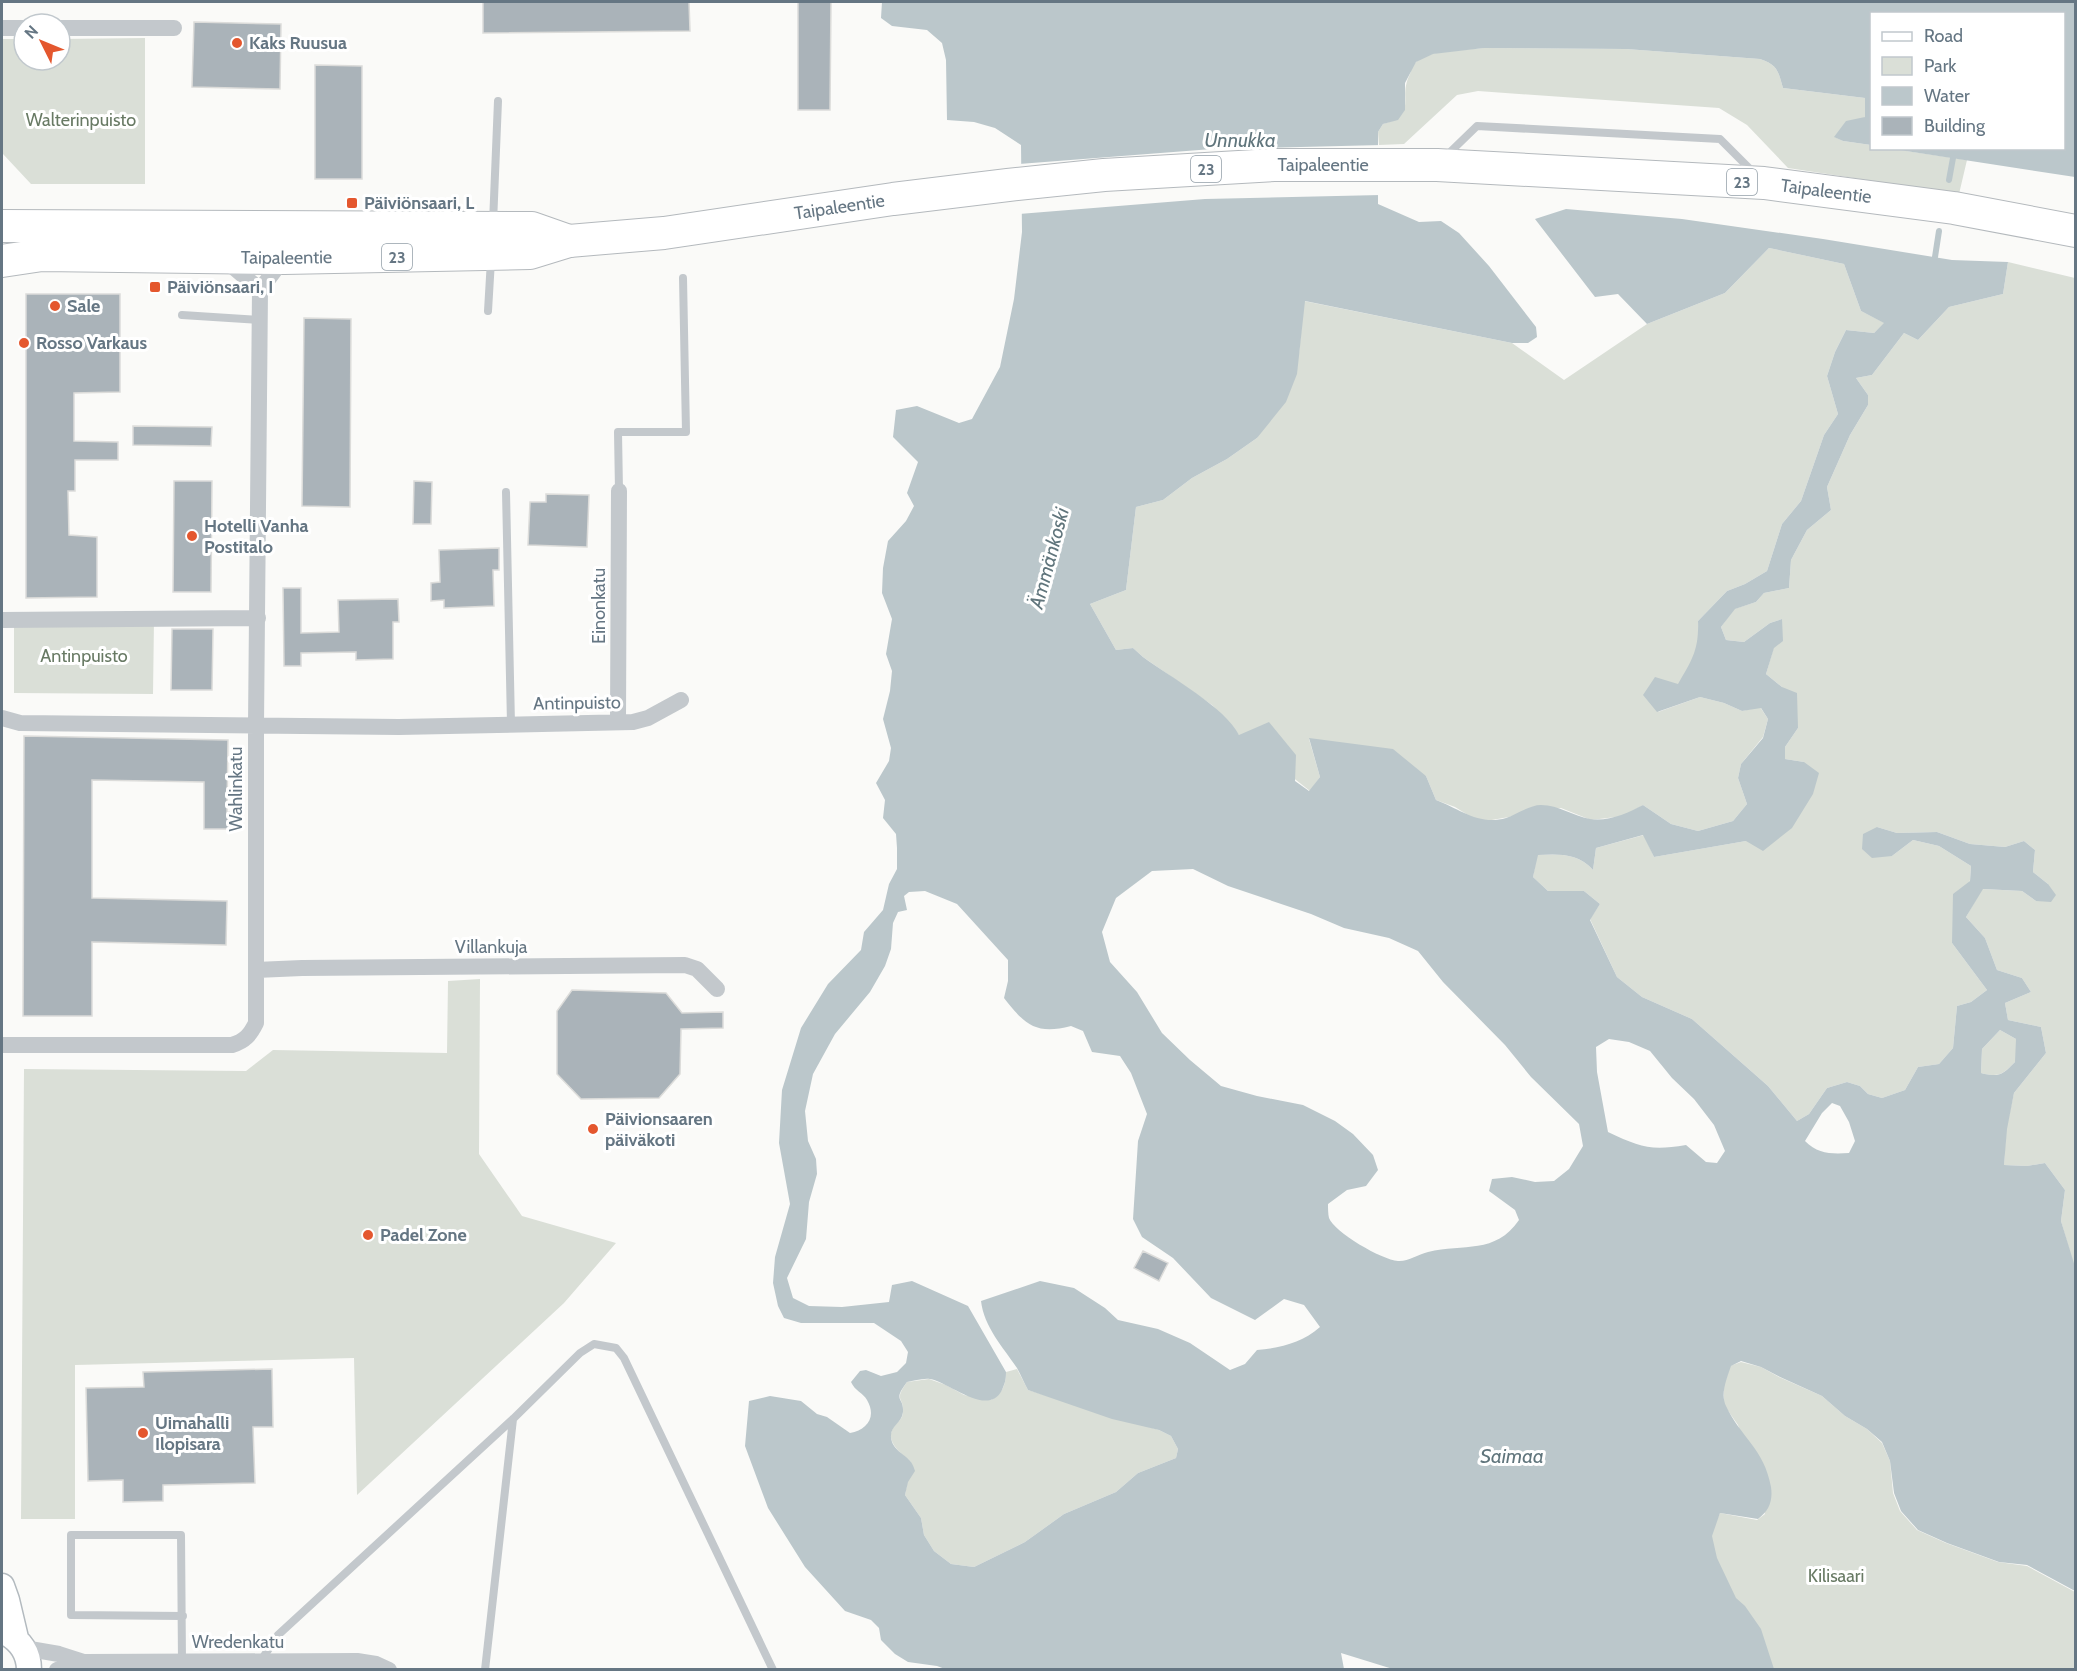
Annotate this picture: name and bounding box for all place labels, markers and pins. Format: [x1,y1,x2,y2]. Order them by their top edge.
place label: Kaks Ruusua [249,32,347,54]
marker: Kaks Ruusua [230,36,244,50]
place label: Päiviönsaari, L [364,192,474,214]
marker: Päiviönsaari, L [345,196,359,210]
place label: Päiviönsaari, I [167,276,273,298]
marker: Päiviönsaari, I [148,280,162,294]
place label: Sale [67,295,100,317]
marker: Sale [48,299,62,313]
place label: Rosso Varkaus [36,332,148,354]
marker: Rosso Varkaus [17,336,31,350]
place label: Hotelli Vanha Postitalo [204,515,309,558]
marker: Hotelli Vanha Postitalo [185,529,199,543]
place label: Päivionsaaren päiväkoti [605,1108,713,1151]
marker: Päivionsaaren päiväkoti [586,1122,600,1136]
place label: Padel Zone [380,1224,467,1246]
marker: Padel Zone [361,1228,375,1242]
place label: Uimahalli Ilopisara [155,1412,229,1455]
marker: Uimahalli Ilopisara [136,1426,150,1440]

